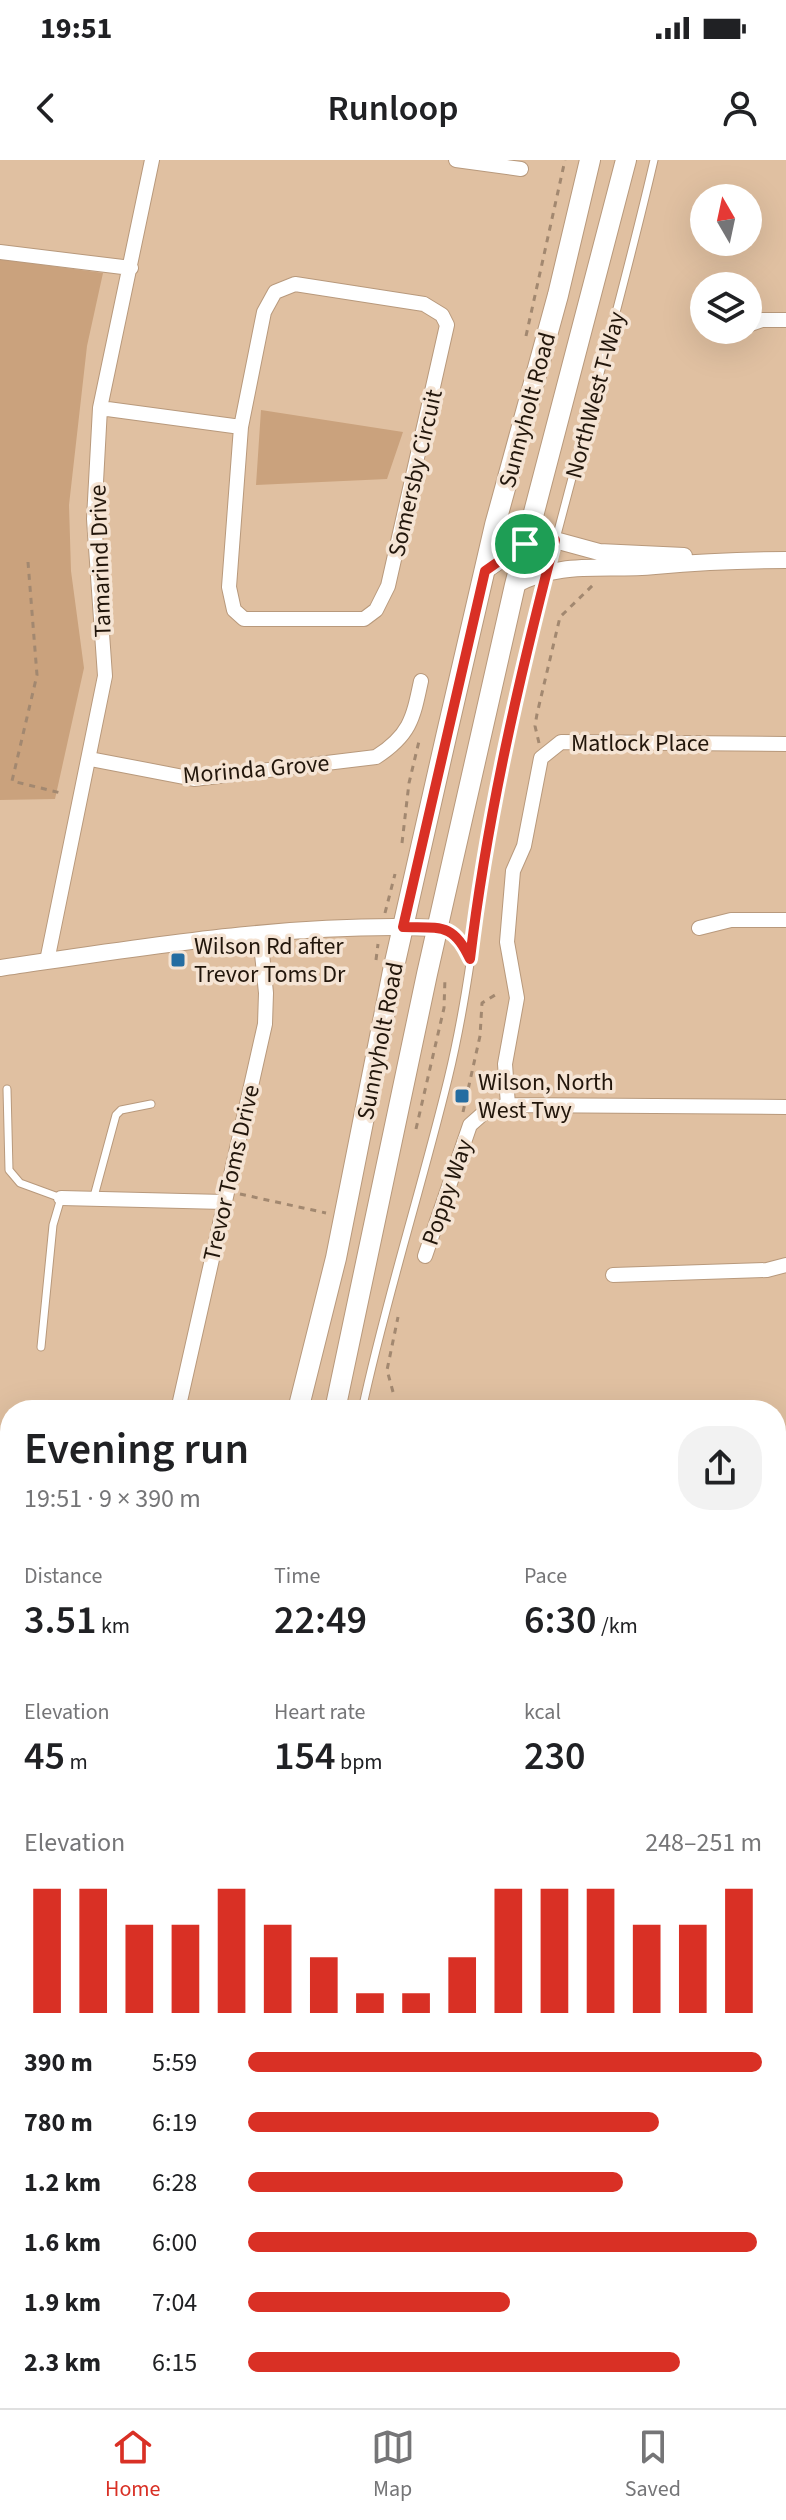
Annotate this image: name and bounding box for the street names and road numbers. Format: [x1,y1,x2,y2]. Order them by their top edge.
street label: NorthWest T-Way [556,308,635,482]
street label: Sunnyholt Road [490,328,565,492]
street label: Somersby Circuit [379,386,452,560]
street label: Tamarind Drive [80,484,121,638]
street label: Matlock Place [571,726,709,761]
street label: Morinda Grove [181,746,331,793]
street label: Sunnyholt Road [348,959,413,1123]
street label: Trevor Toms Drive [194,1081,269,1265]
street label: Poppy Way [413,1134,482,1250]

